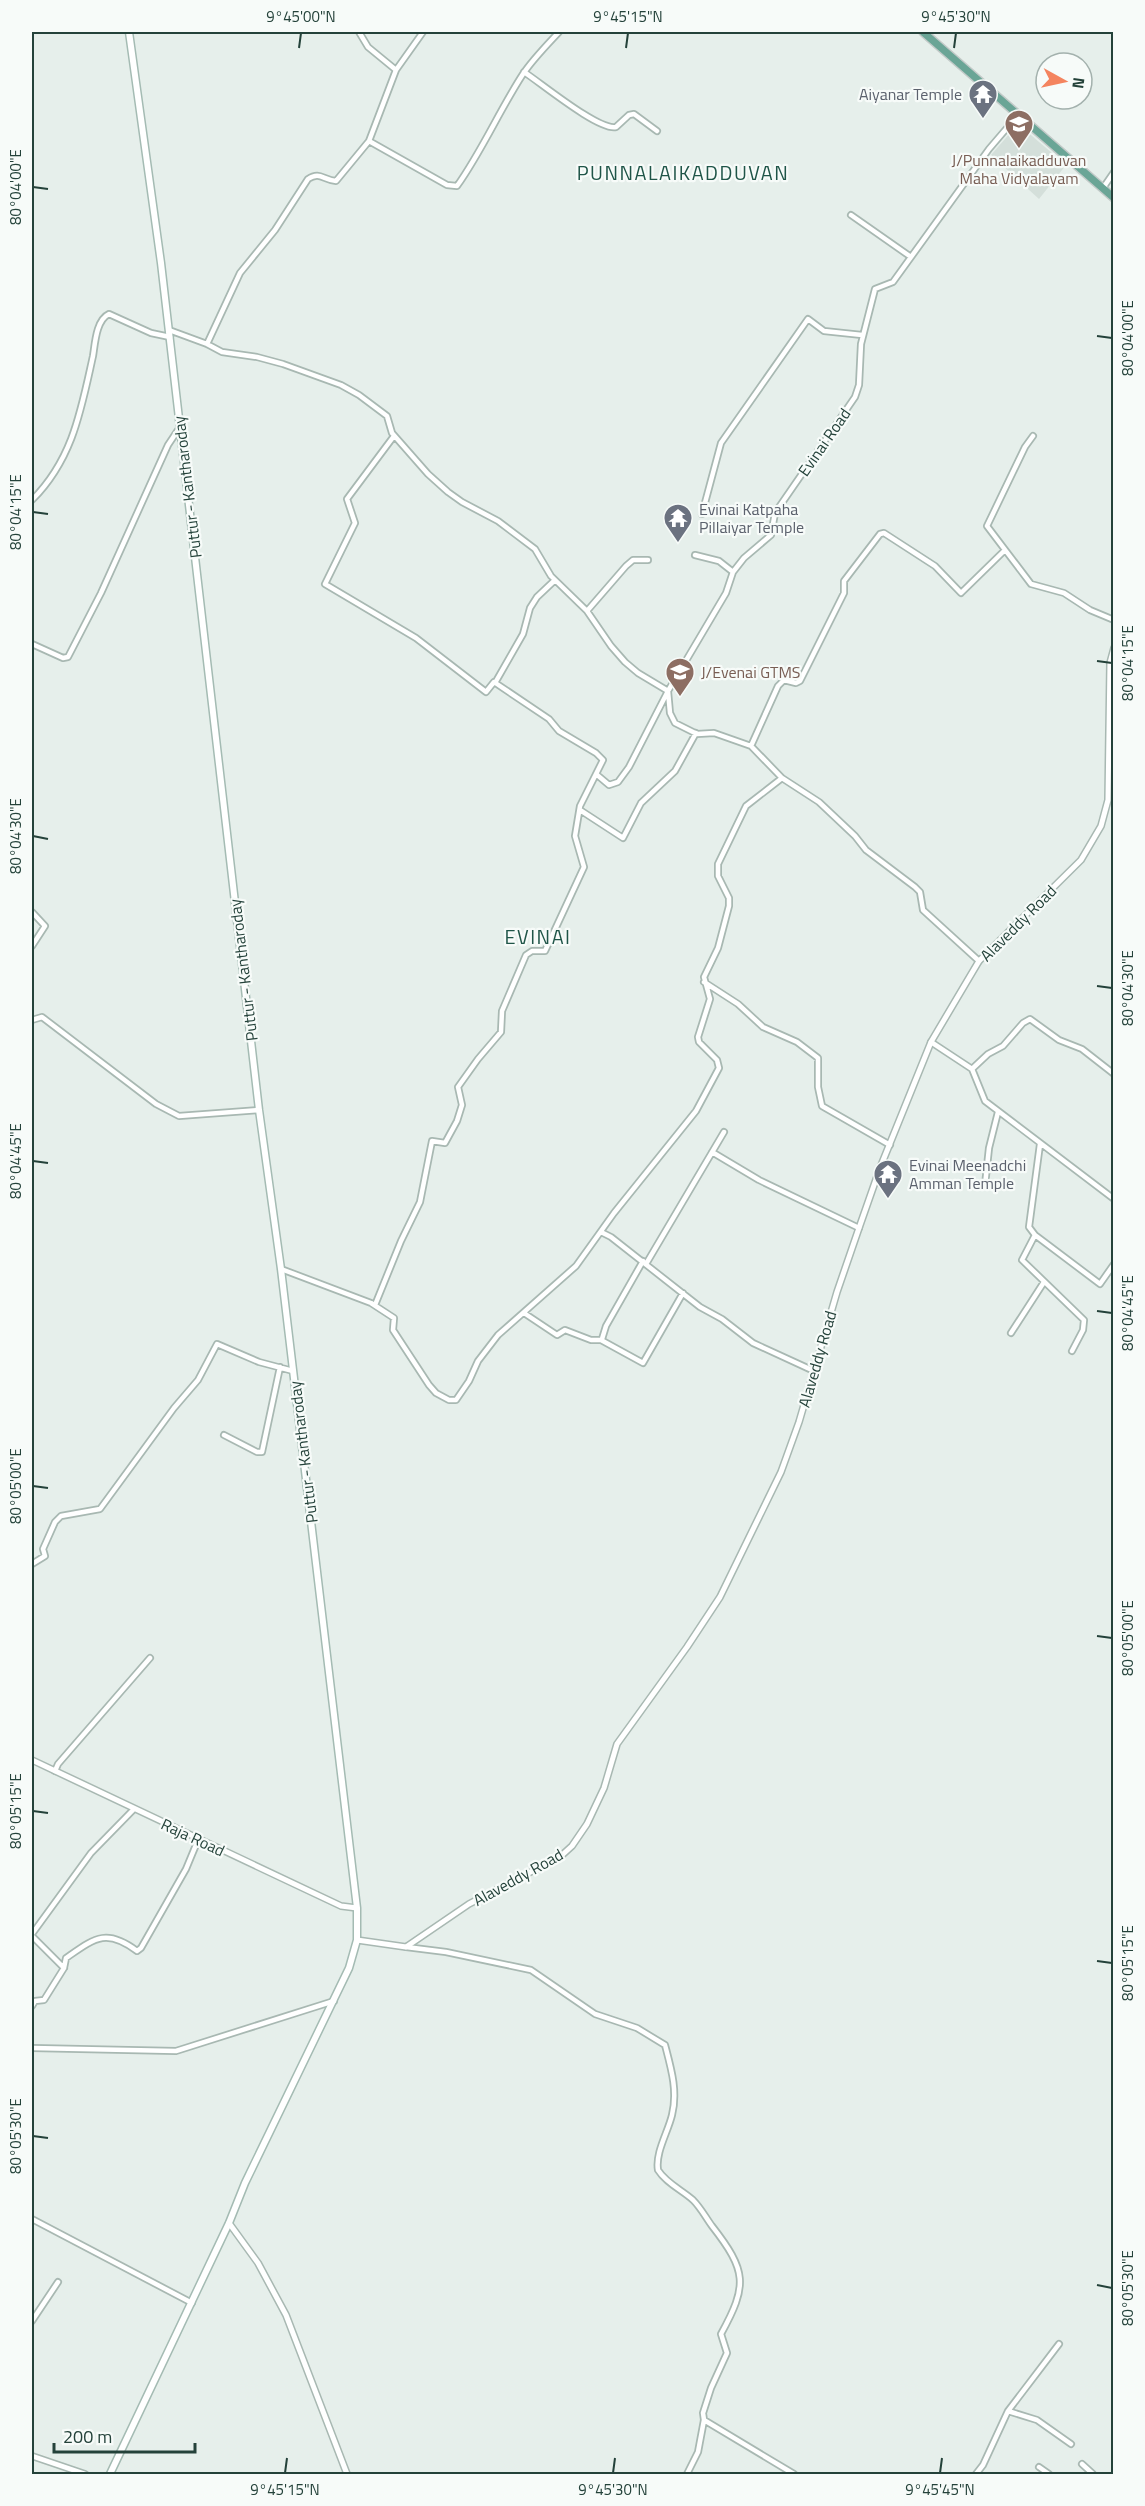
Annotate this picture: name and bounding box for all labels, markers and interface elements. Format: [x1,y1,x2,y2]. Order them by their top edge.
text: 9°45'00"N [266,5,336,28]
text: 9°45'15"N [593,5,663,28]
text: 9°45'30"N [921,5,991,28]
north arrow [1034,51,1094,111]
text: N [1066,76,1092,90]
temple icon: Aiyanar Temple [967,78,999,120]
place label: Aiyanar Temple [859,82,962,106]
school or university icon: J/Punnalaikadduvan Maha Vidyalayam [1003,108,1035,150]
place label: J/Punnalaikadduvan Maha Vidyalayam [952,148,1086,190]
text: 80°04'00"E [4,149,27,225]
district label: PUNNALAIKADDUVAN [577,157,789,188]
text: 80°04'00"E [1116,300,1139,376]
street label: Evinai Road [792,403,856,481]
street label: Puttur - Kantharoday [166,414,208,559]
text: 80°04'15"E [4,474,27,550]
place label: Evinai Katpaha Pillaiyar Temple [699,497,804,539]
temple icon: Evinai Katpaha Pillaiyar Temple [662,502,694,544]
text: 80°04'15"E [1116,625,1139,701]
school or university icon: J/Evenai GTMS [664,656,696,698]
place label: J/Evenai GTMS [701,660,801,684]
text: 80°04'30"E [4,798,27,874]
street label: Alaveddy Road [974,879,1062,967]
street label: Puttur - Kantharoday [222,897,264,1042]
district label: EVINAI [505,921,571,952]
text: 80°04'30"E [1116,950,1139,1026]
text: 80°04'45"E [4,1123,27,1199]
place label: Evinai Meenadchi Amman Temple [909,1153,1026,1195]
temple icon: Evinai Meenadchi Amman Temple [872,1158,904,1200]
text: 80°04'45"E [1116,1275,1139,1351]
street label: Alaveddy Road [792,1308,842,1410]
street label: Puttur - Kantharoday [282,1379,324,1524]
text: 80°05'00"E [4,1448,27,1524]
text: 80°05'00"E [1116,1600,1139,1676]
text: 80°05'15"E [4,1773,27,1849]
street label: Raja Road [157,1812,229,1862]
street label: Alaveddy Road [469,1842,567,1912]
text: 80°05'15"E [1116,1925,1139,2001]
text: 80°05'30"E [4,2098,27,2174]
text: 80°05'30"E [1116,2250,1139,2326]
scale bar [54,2416,195,2454]
text: 200 m [63,2423,112,2450]
text: 9°45'15"N [250,2478,320,2501]
text: 9°45'30"N [578,2478,648,2501]
text: 9°45'45"N [905,2478,975,2501]

